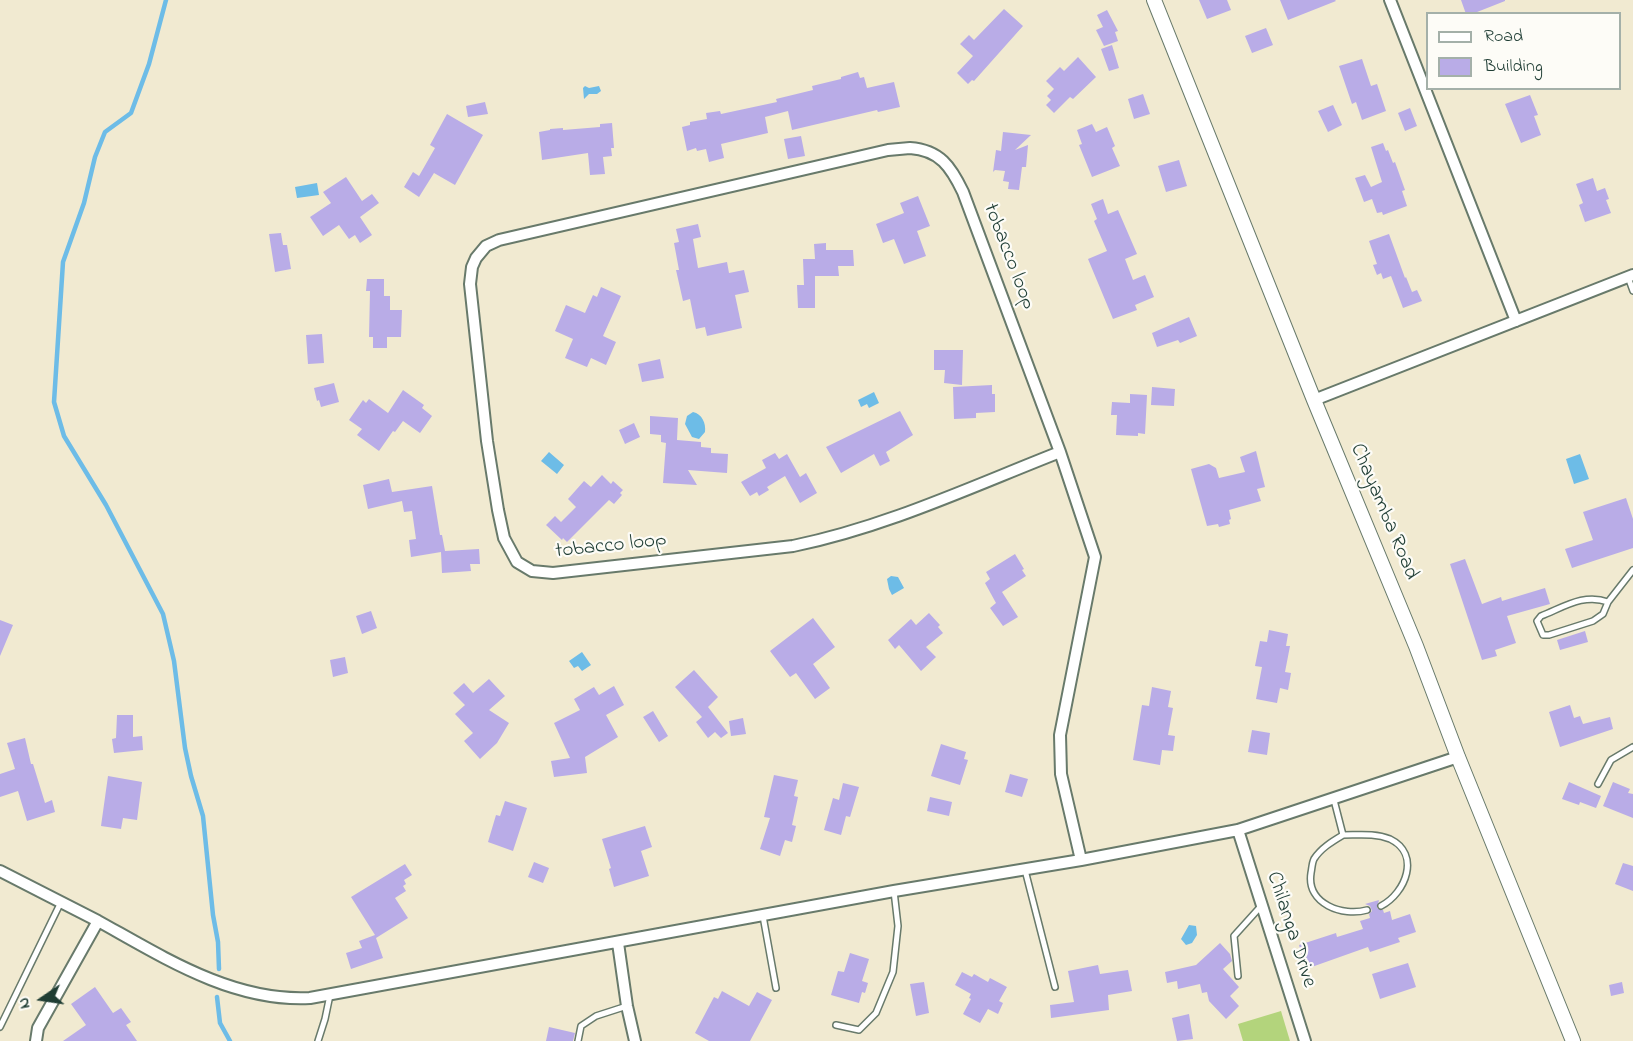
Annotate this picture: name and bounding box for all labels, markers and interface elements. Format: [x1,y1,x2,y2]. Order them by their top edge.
legend [1426,12,1621,90]
text: Road [1484,24,1523,50]
text: Building [1484,54,1543,80]
street label: tobacco loop [976,200,1040,314]
street label: Chayamba Road [1343,440,1423,584]
street label: tobacco loop [554,529,668,565]
street label: Chilanga Drive [1259,869,1321,991]
north arrow [12,969,72,1029]
text: N [12,995,37,1011]

